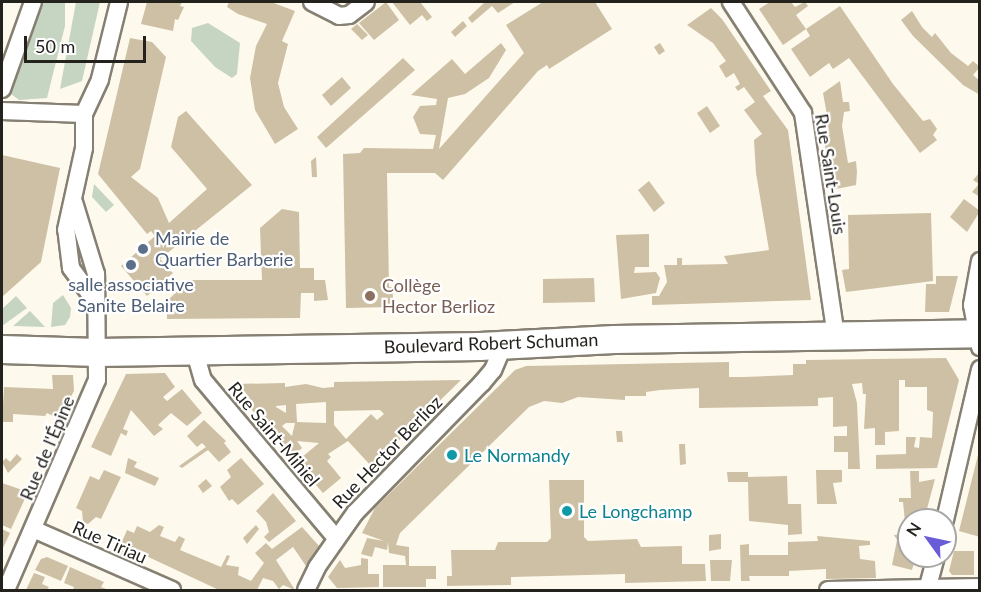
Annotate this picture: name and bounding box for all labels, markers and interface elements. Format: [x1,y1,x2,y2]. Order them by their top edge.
scale bar [27,24,148,62]
text: 50 m [35,35,75,57]
street label: Rue Saint-Louis [811,112,851,236]
place label: Mairie de Quartier Barberie [155,228,294,270]
marker: Mairie de Quartier Barberie [136,242,150,256]
marker: salle associative Sanite Belaire [124,258,138,272]
place label: salle associative Sanite Belaire [68,274,194,316]
place label: Collège Hector Berlioz [382,275,496,318]
marker: Collège Hector Berlioz [363,289,377,303]
street label: Boulevard Robert Schuman [383,328,599,358]
street label: Rue Saint-Mihiel [224,377,324,491]
street label: Rue Hector Berlioz [328,391,446,513]
street label: Rue de l'Épine [15,393,79,503]
place label: Le Normandy [464,444,570,466]
marker: Le Normandy [445,448,459,462]
place label: Le Longchamp [579,500,692,522]
marker: Le Longchamp [560,504,574,518]
north arrow [897,508,957,568]
street label: Rue Tiriau [69,516,151,568]
text: N [902,519,924,539]

